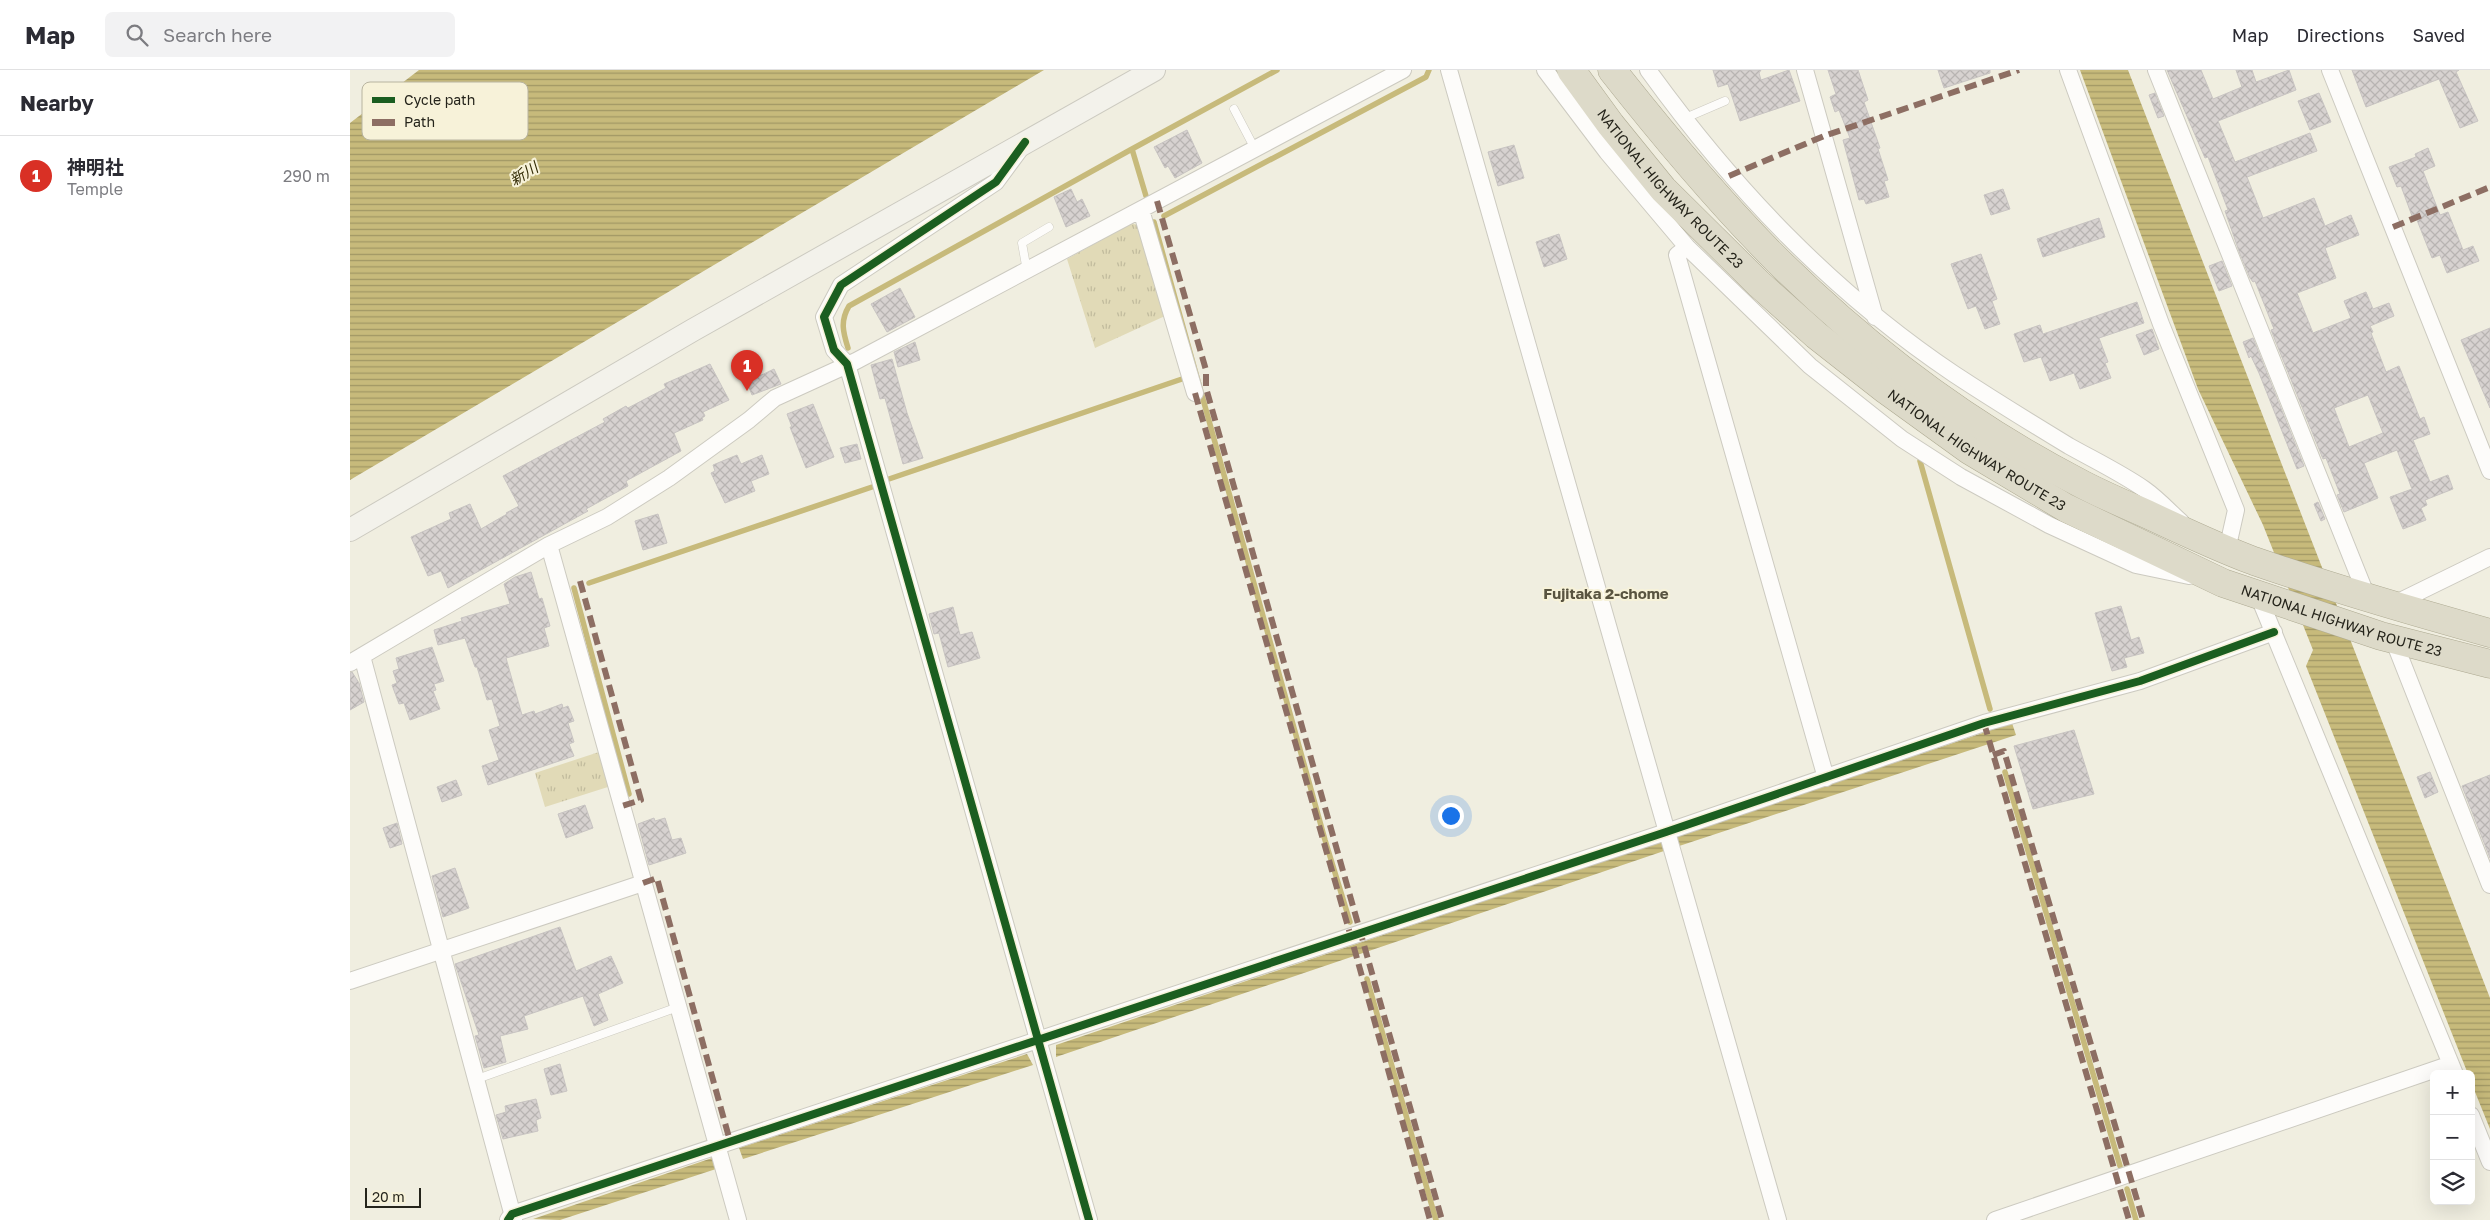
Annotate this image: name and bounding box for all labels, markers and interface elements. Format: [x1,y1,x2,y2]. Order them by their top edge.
search box [105,12,455,57]
text: Map [25,20,75,49]
icon: search [123,21,151,49]
text: Search here [163,23,272,46]
text: Map [2232,24,2268,46]
text: Directions [2296,24,2384,46]
text: Saved [2412,24,2465,46]
legend [362,82,528,140]
text: Nearby [20,90,94,116]
text: Cycle path [404,91,475,108]
street label: NATIONAL HIGHWAY ROUTE 23 [1594,105,1747,272]
text: Path [404,113,435,130]
text: 神明社 [67,155,124,178]
water label: 新川 [506,157,543,189]
text: 1 [32,166,40,186]
text: 290 m [283,166,330,186]
text: Temple [67,179,123,199]
pin: 1 [731,350,763,391]
street label: NATIONAL HIGHWAY ROUTE 23 [1885,385,2069,514]
street label: NATIONAL HIGHWAY ROUTE 23 [2239,581,2444,659]
district label: Fujitaka 2-chome [1543,584,1669,602]
your location [1438,803,1464,829]
map controls [2430,1070,2475,1205]
button: + [2430,1070,2475,1115]
button: − [2430,1115,2475,1160]
button: layers [2430,1160,2475,1205]
scale bar [365,1185,421,1208]
text: 20 m [372,1188,405,1205]

